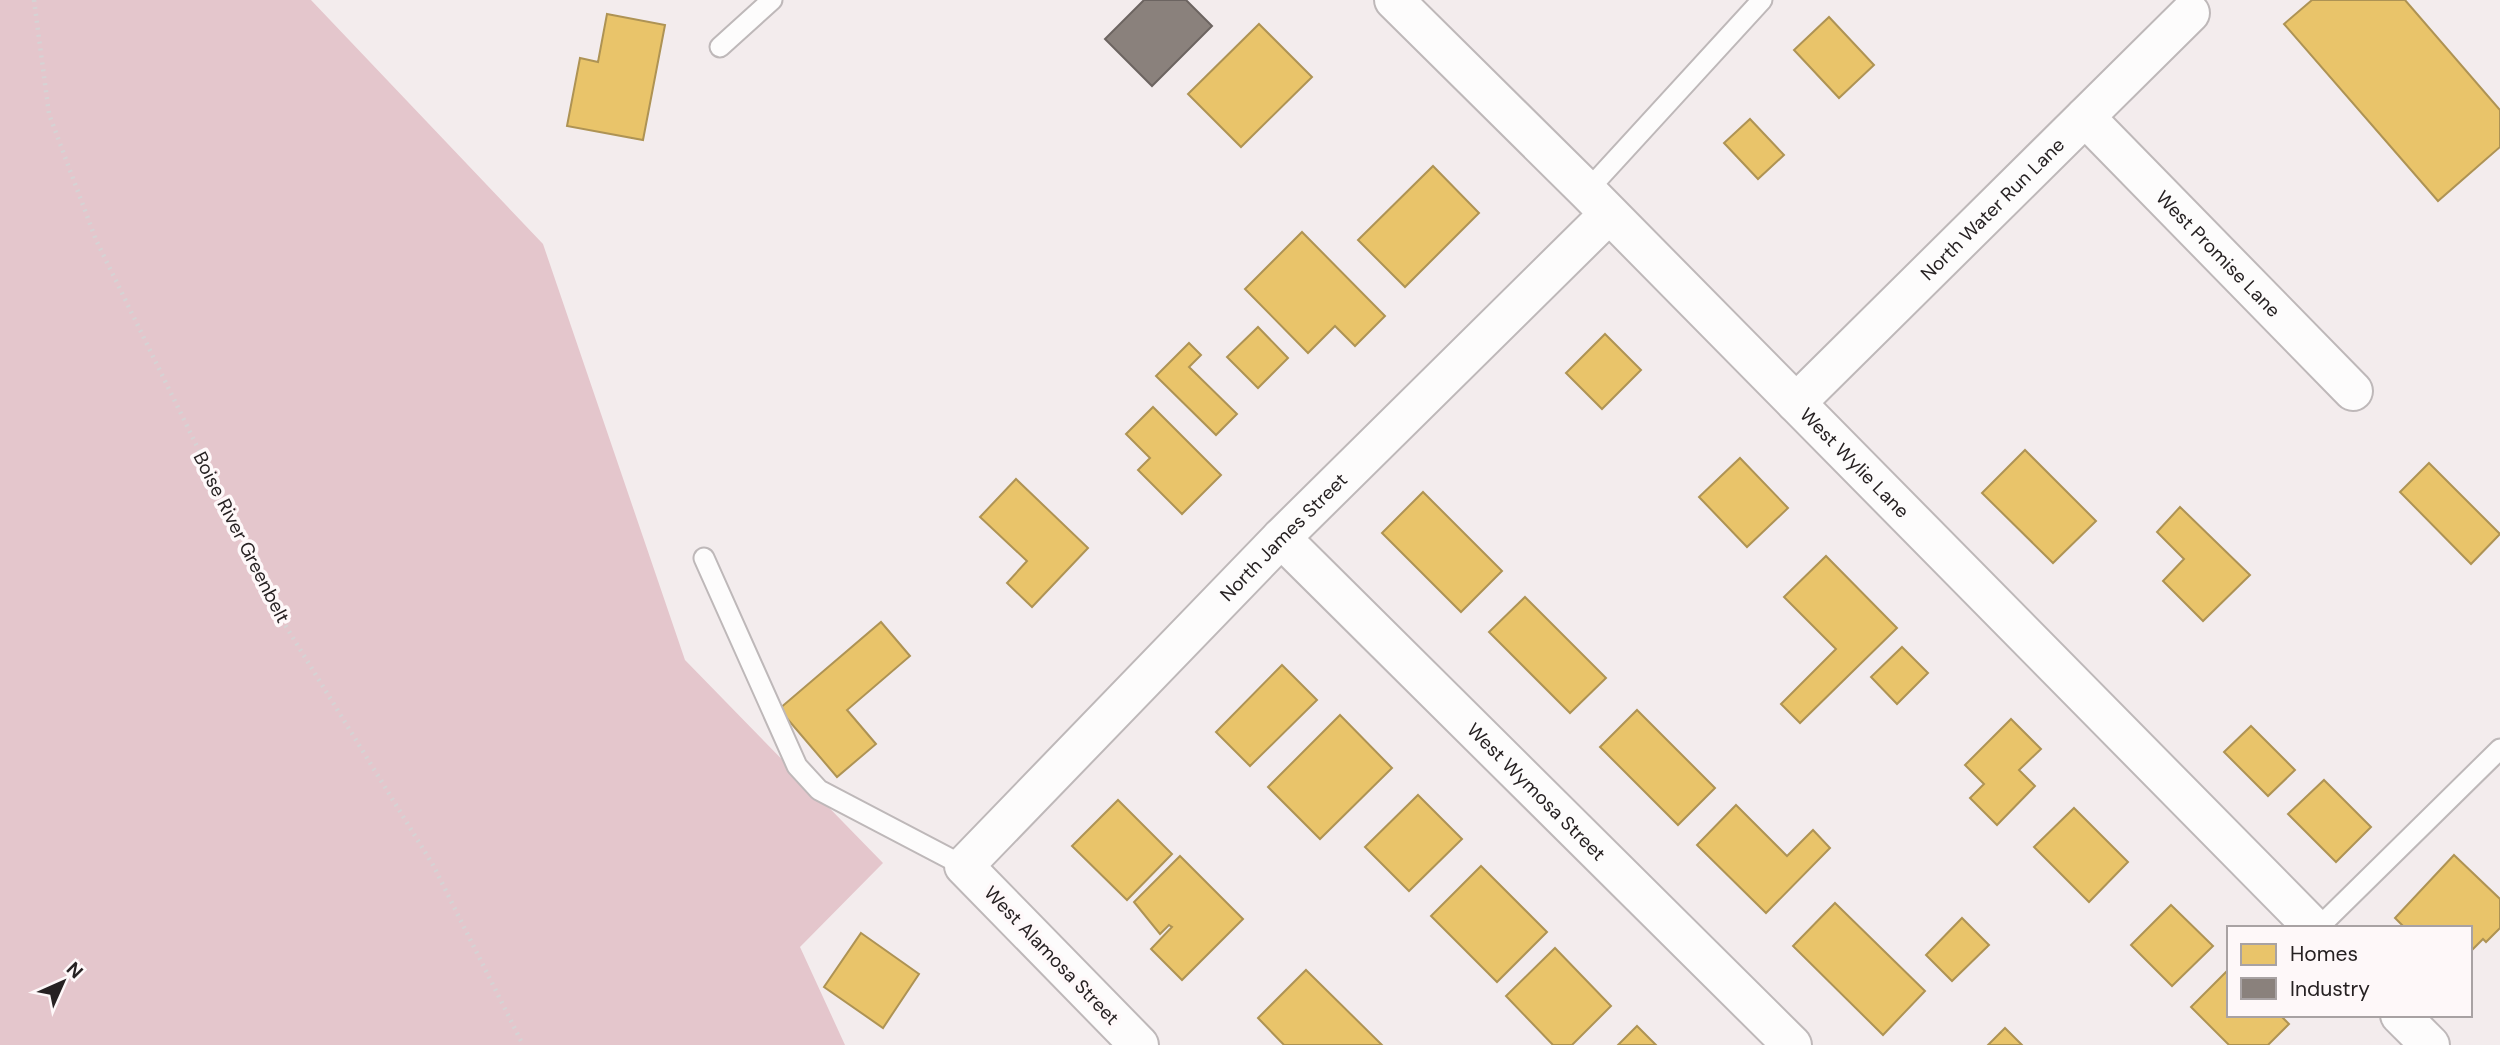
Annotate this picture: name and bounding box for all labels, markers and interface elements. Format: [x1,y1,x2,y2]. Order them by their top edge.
street label: North Water Run Lane [1915,133,2070,286]
street label: West Promise Lane [2151,185,2286,323]
street label: West Wylie Lane [1795,402,1915,524]
street label: Boise River Greenbelt [188,447,296,627]
street label: North James Street [1215,468,1353,607]
street label: West Wymosa Street [1461,718,1611,866]
street label: West Alamosa Street [979,880,1125,1030]
legend [2227,926,2472,1017]
text: Homes [2290,940,2358,968]
north arrow [28,947,98,1017]
text: N [61,957,88,984]
text: Industry [2290,975,2370,1003]

